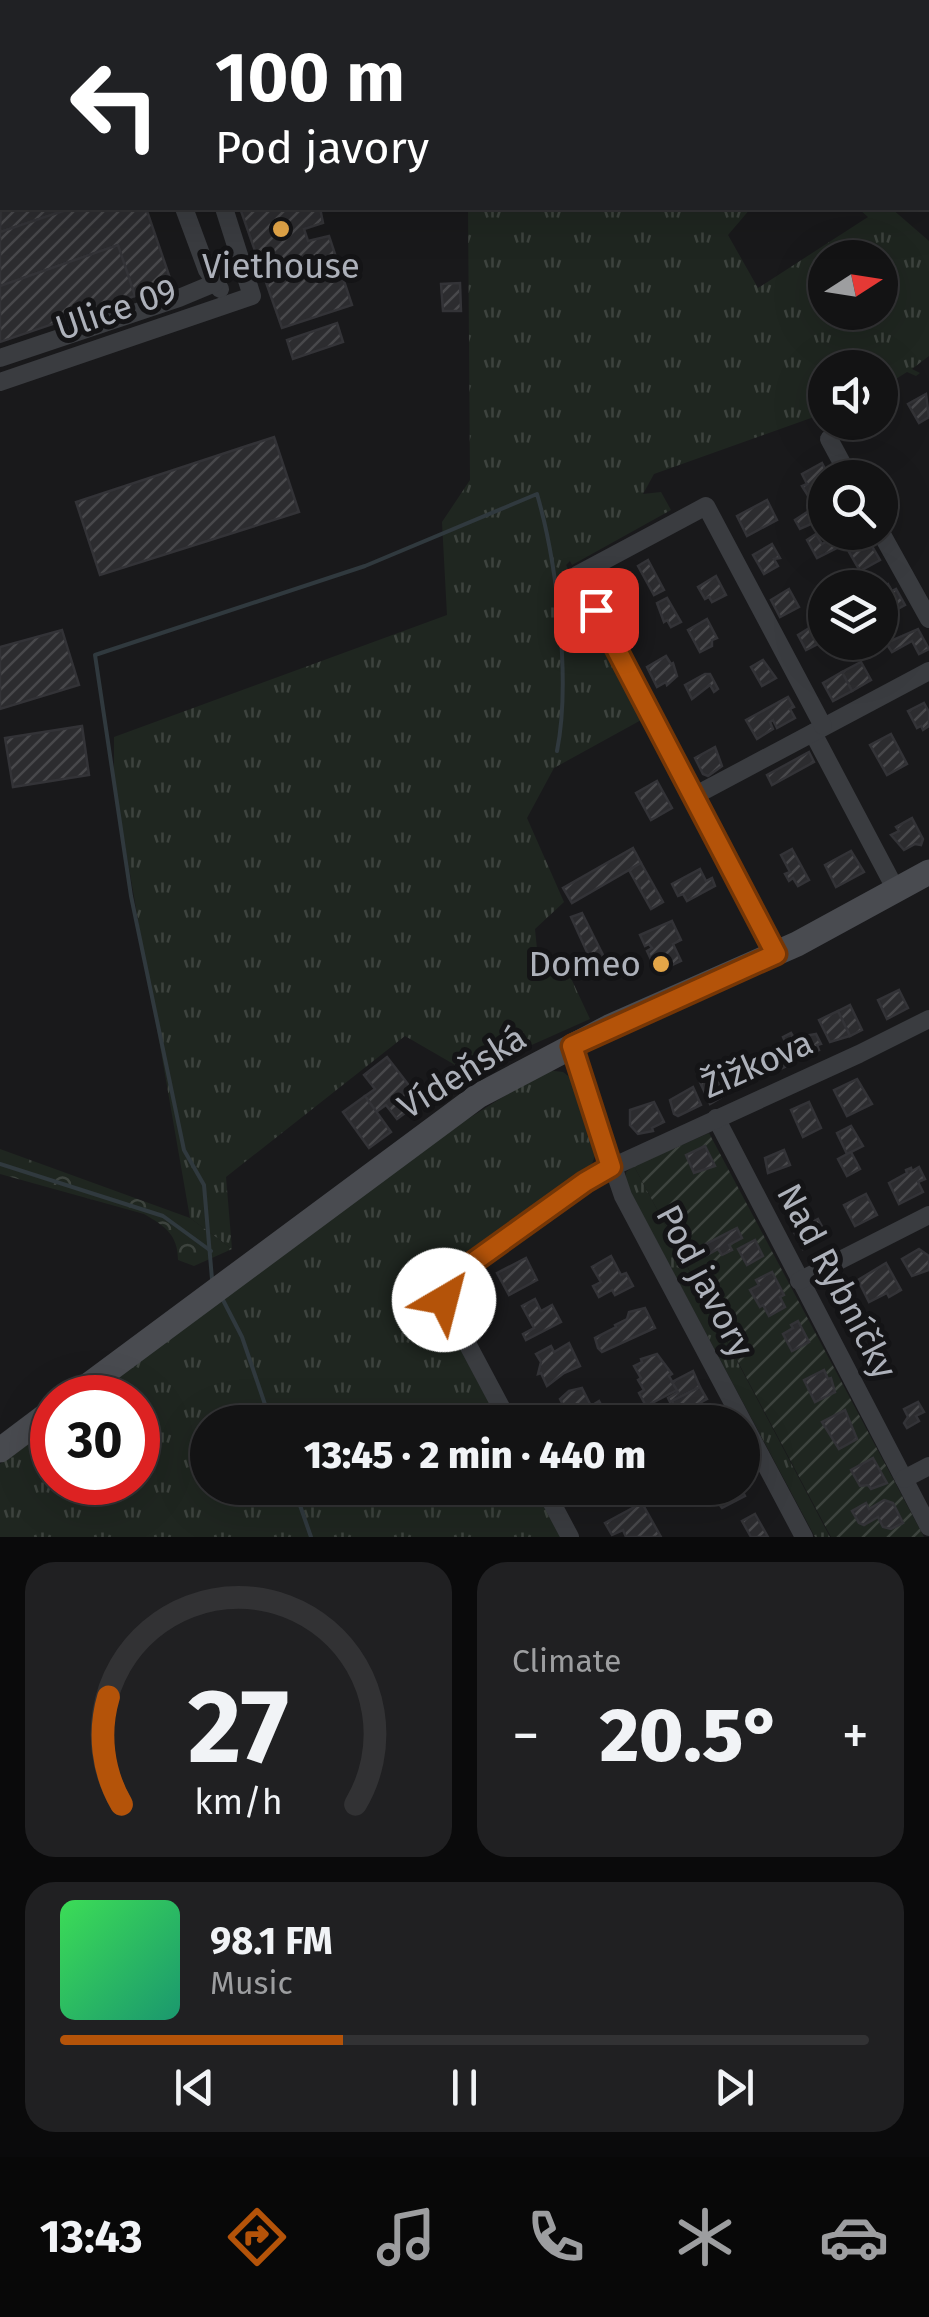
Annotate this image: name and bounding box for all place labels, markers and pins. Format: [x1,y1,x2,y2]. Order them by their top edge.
marker: Viethouse [270,218,292,240]
place label: Viethouse [202,245,360,287]
pin [554,568,639,653]
place label: Domeo [529,943,641,985]
marker: Domeo [650,953,672,975]

